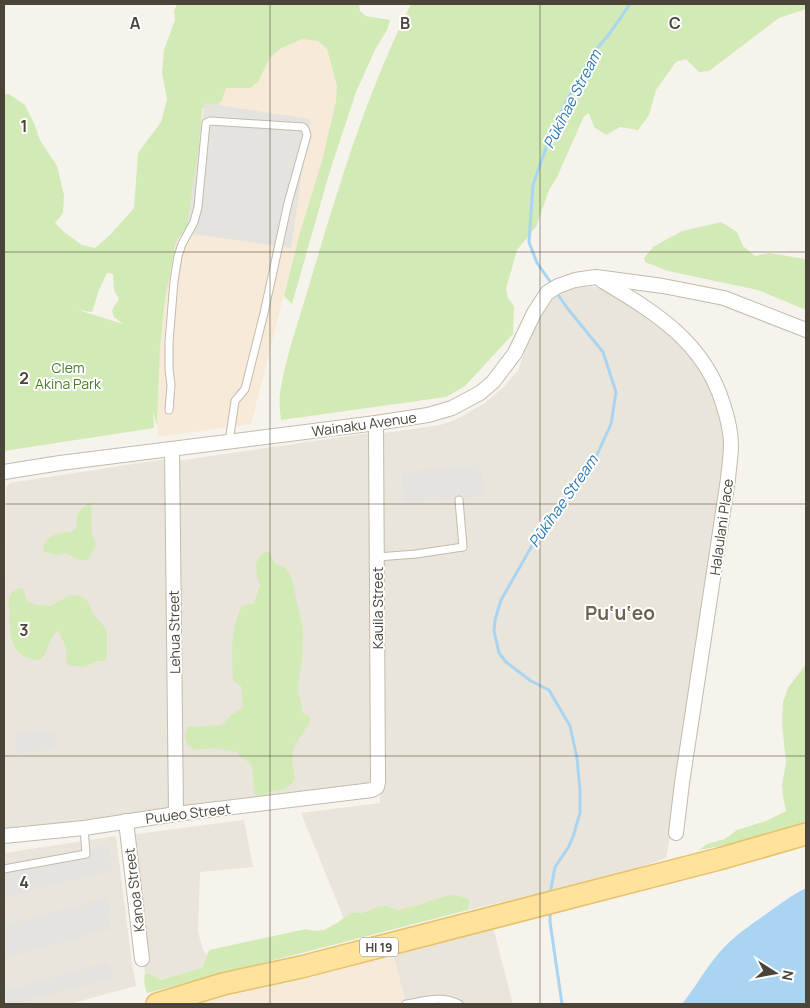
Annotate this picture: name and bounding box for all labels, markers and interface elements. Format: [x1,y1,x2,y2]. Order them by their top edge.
text: A [130,12,141,34]
text: B [400,12,410,34]
text: C [669,12,681,34]
water label: Pūkīhae Stream [538,45,606,152]
text: 1 [20,115,28,137]
park label: Clem Akina Park [35,358,102,393]
text: 2 [19,367,29,389]
street label: Wainaku Avenue [310,407,418,441]
water label: Pūkīhae Stream [523,450,603,551]
street label: Halaulani Place [705,477,737,577]
street label: Kauila Street [368,566,387,649]
street label: Lehua Street [164,590,184,674]
district label: Pu‘u‘eo [585,600,655,626]
text: 3 [19,619,29,641]
street label: Puueo Street [144,798,232,828]
street label: Kanoa Street [119,847,149,933]
text: 4 [19,871,29,893]
road number: HI 19 [360,938,398,956]
north arrow [750,948,800,998]
text: N [778,969,799,982]

